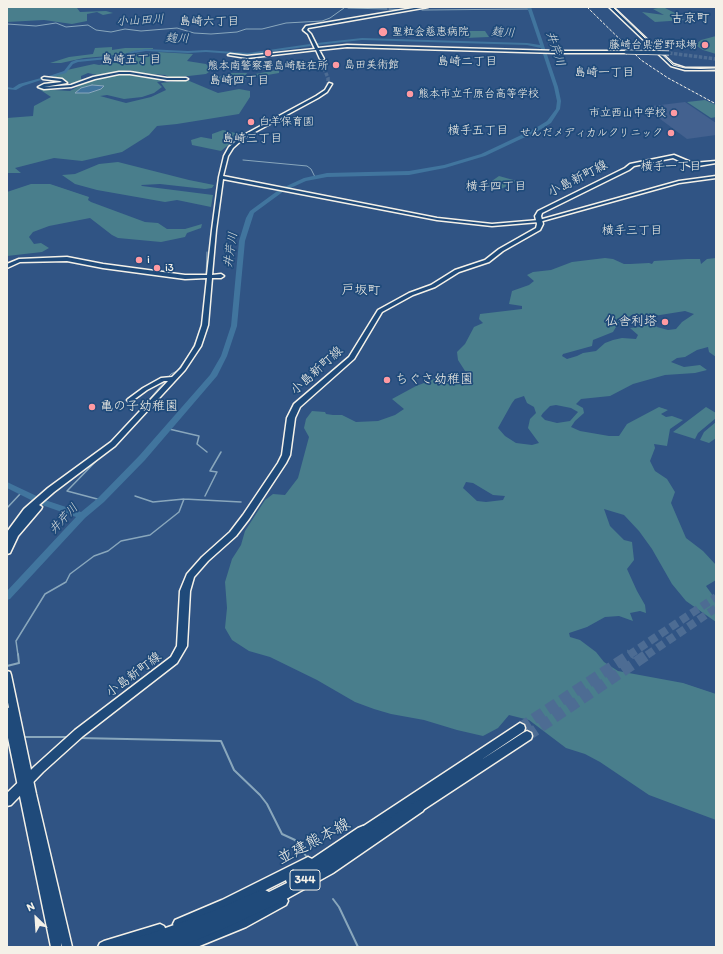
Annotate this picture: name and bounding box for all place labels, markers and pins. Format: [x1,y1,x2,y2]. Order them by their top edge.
place label: 聖粒会慈恵病院 [392,25,469,39]
marker: 聖粒会慈恵病院 [377,26,389,38]
place label: 藤崎台県営野球場 [609,38,697,52]
marker: 藤崎台県営野球場 [700,40,710,50]
marker: 熊本南警察署島崎駐在所 [263,48,273,58]
place label: 島田美術館 [344,58,399,72]
place label: 熊本南警察署島崎駐在所 [208,59,328,73]
marker: 島田美術館 [331,60,341,70]
place label: 熊本市立千原台高等学校 [418,87,539,101]
marker: 熊本市立千原台高等学校 [405,89,415,99]
place label: 市立西山中学校 [589,106,666,120]
marker: 市立西山中学校 [669,108,679,118]
place label: 白羊保育園 [259,115,314,129]
marker: 白羊保育園 [246,117,256,127]
place label: せんだメディカルクリニック [520,126,663,140]
marker: せんだメディカルクリニック [666,128,676,138]
place label: i [147,253,150,267]
marker: i [134,255,144,265]
place label: i3 [165,261,174,275]
marker: i3 [152,263,162,273]
place label: 仏舎利塔 [605,314,657,330]
marker: 仏舎利塔 [660,317,670,327]
place label: ちぐさ幼稚園 [395,372,473,388]
marker: ちぐさ幼稚園 [382,375,392,385]
place label: 亀の子幼稚園 [100,399,178,415]
marker: 亀の子幼稚園 [87,402,97,412]

